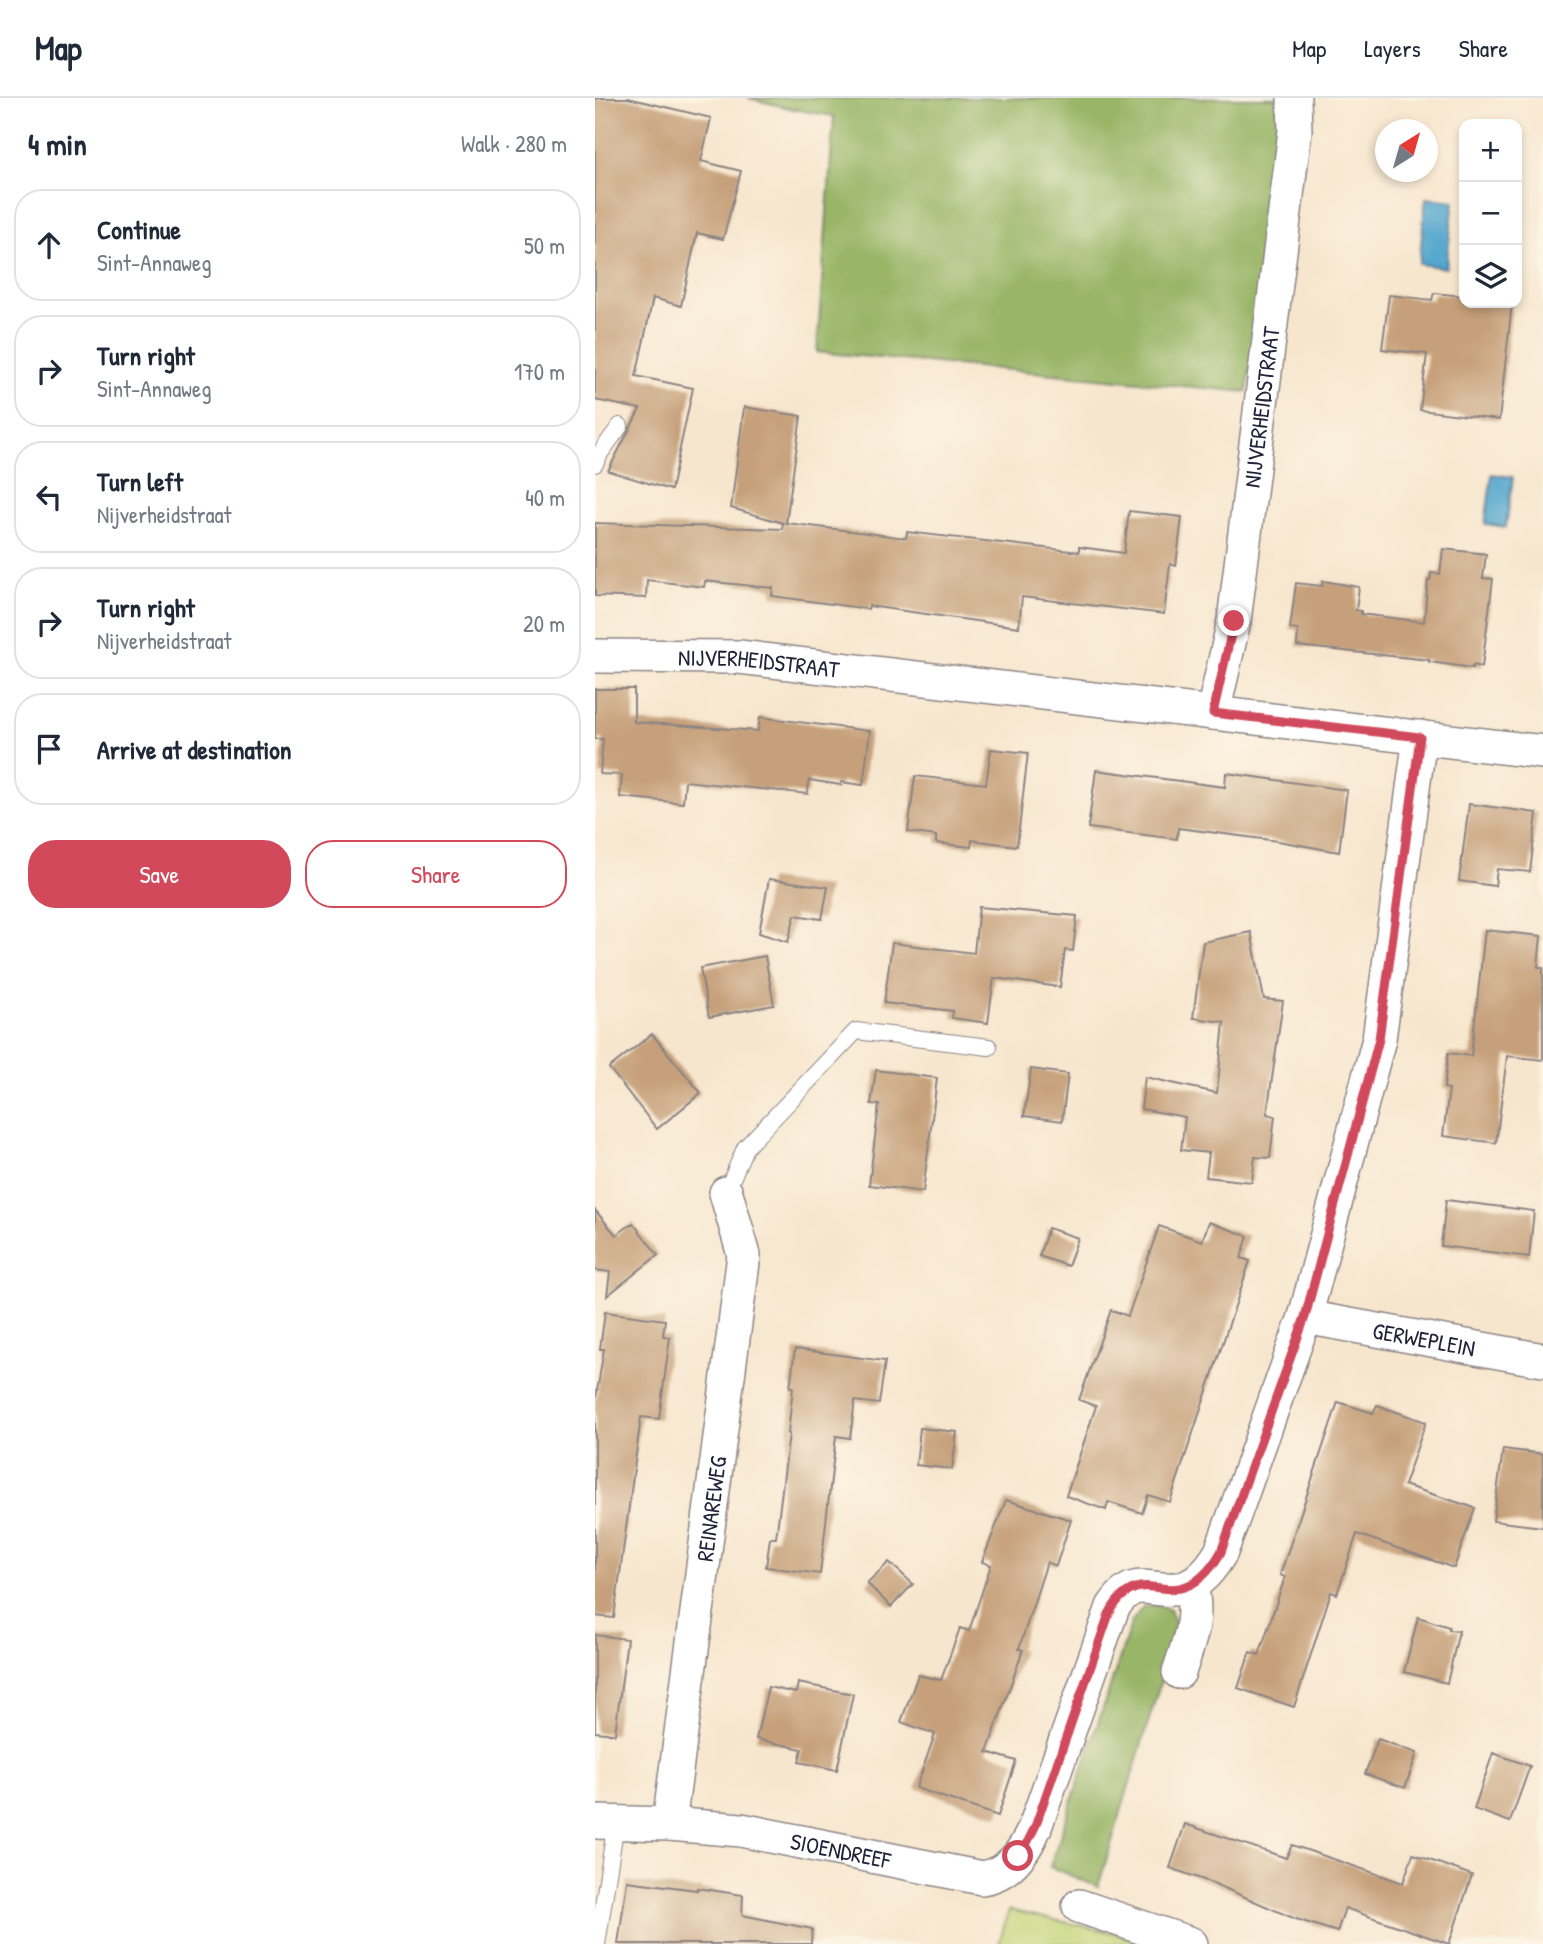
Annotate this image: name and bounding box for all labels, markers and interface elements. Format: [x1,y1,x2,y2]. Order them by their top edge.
text: Map [35,26,82,70]
text: Map [1292,32,1326,64]
text: Layers [1364,32,1421,64]
text: Share [1459,32,1508,64]
north arrow [1375,119,1438,182]
map controls [1459,119,1522,308]
button: + [1459,119,1522,182]
text: 4 min [28,124,87,164]
text: Walk · 280 m [461,128,567,159]
button: − [1459,182,1522,245]
text: Continue [97,212,181,247]
icon: ahead [30,226,68,264]
text: 50 m [524,230,565,261]
button: layers [1459,245,1522,308]
text: Sint-Annaweg [97,247,211,278]
street label: NIJVERHEIDSTRAAT [1235,324,1286,489]
text: Turn right [97,338,195,373]
icon: right [30,352,68,390]
text: 170 m [514,356,565,387]
text: Sint-Annaweg [97,373,211,404]
text: Turn left [97,464,183,499]
icon: left [30,478,68,516]
text: 40 m [525,482,565,513]
text: Nijverheidstraat [97,499,232,530]
text: Turn right [97,590,195,625]
icon: right [30,604,68,642]
route end [1218,605,1249,636]
text: 20 m [523,608,565,639]
text: Nijverheidstraat [97,625,232,656]
street label: NIJVERHEIDSTRAAT [678,641,841,684]
icon: arrive [30,730,68,768]
text: Arrive at destination [97,732,292,767]
button: Save [28,840,291,908]
button: Share [305,840,567,908]
street label: GERWEPLEIN [1370,1314,1478,1363]
street label: REINAREWEG [688,1454,733,1563]
street label: SIOENDREEF [788,1825,895,1875]
route start [1002,1840,1033,1871]

